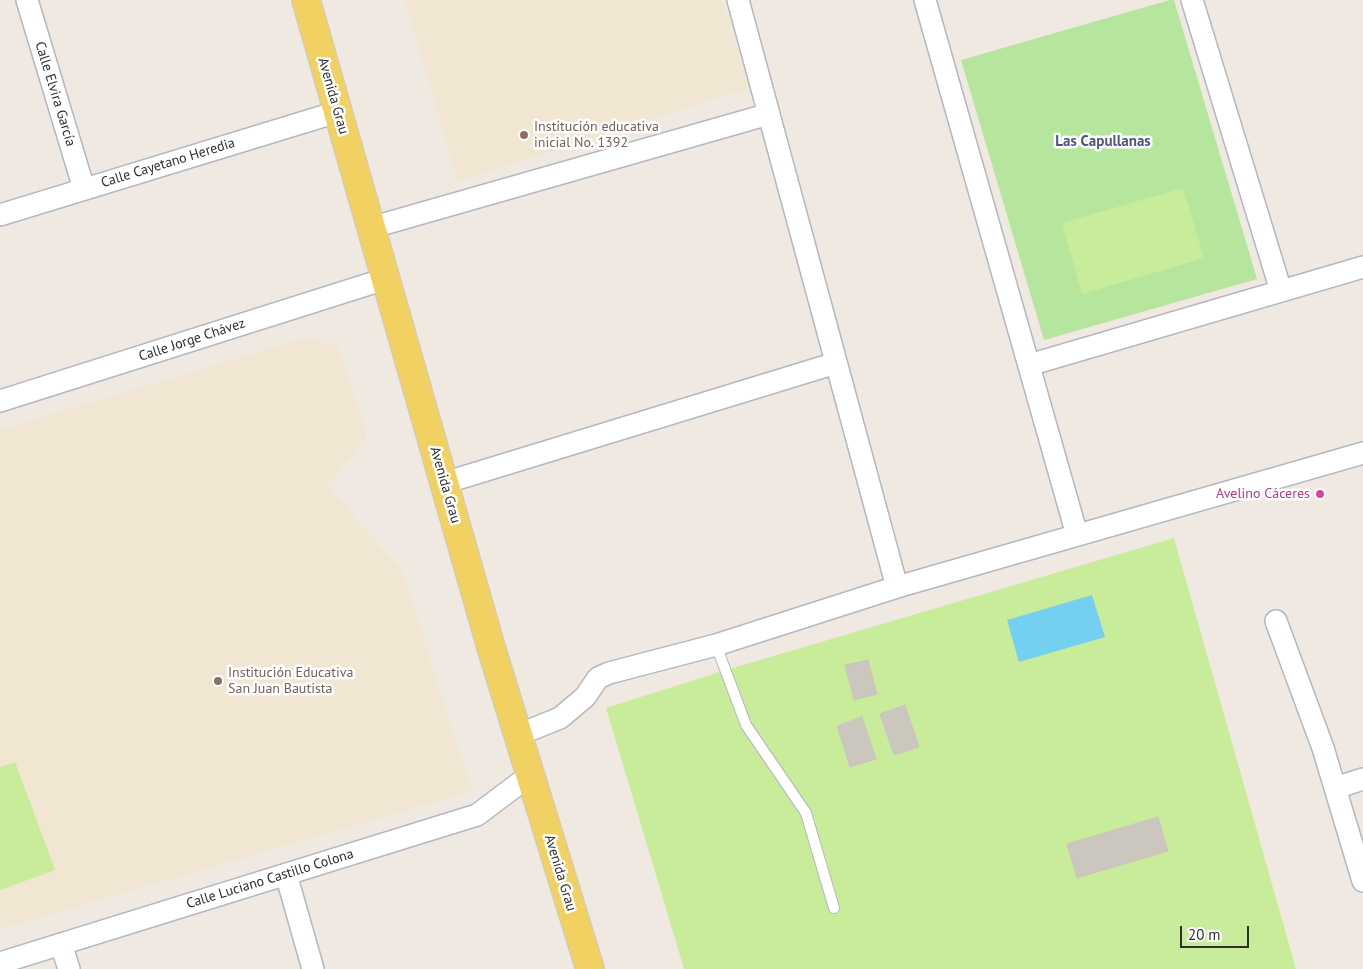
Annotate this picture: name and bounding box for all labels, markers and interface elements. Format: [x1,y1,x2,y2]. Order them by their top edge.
street label: Calle Elvira García [31,40,79,148]
street label: Avenida Grau [314,56,352,136]
place label: Institución educativa inicial No. 1392 [534,119,659,152]
marker: Institución educativa inicial No. 1392 [518,129,530,141]
district label: Las Capullanas [1055,133,1151,151]
street label: Calle Cayetano Heredia [99,135,237,191]
street label: Calle Jorge Chávez [137,315,247,365]
street label: Avenida Grau [426,445,464,525]
place label: Avelino Cáceres [1216,486,1310,502]
marker: Avelino Cáceres [1314,488,1326,500]
place label: Institución Educativa San Juan Bautista [228,665,353,698]
marker: Institución Educativa San Juan Bautista [212,675,224,687]
street label: Avenida Grau [540,833,580,913]
street label: Calle Luciano Castillo Colona [184,846,356,912]
scale bar [1183,916,1252,948]
text: 20 m [1188,925,1221,944]

